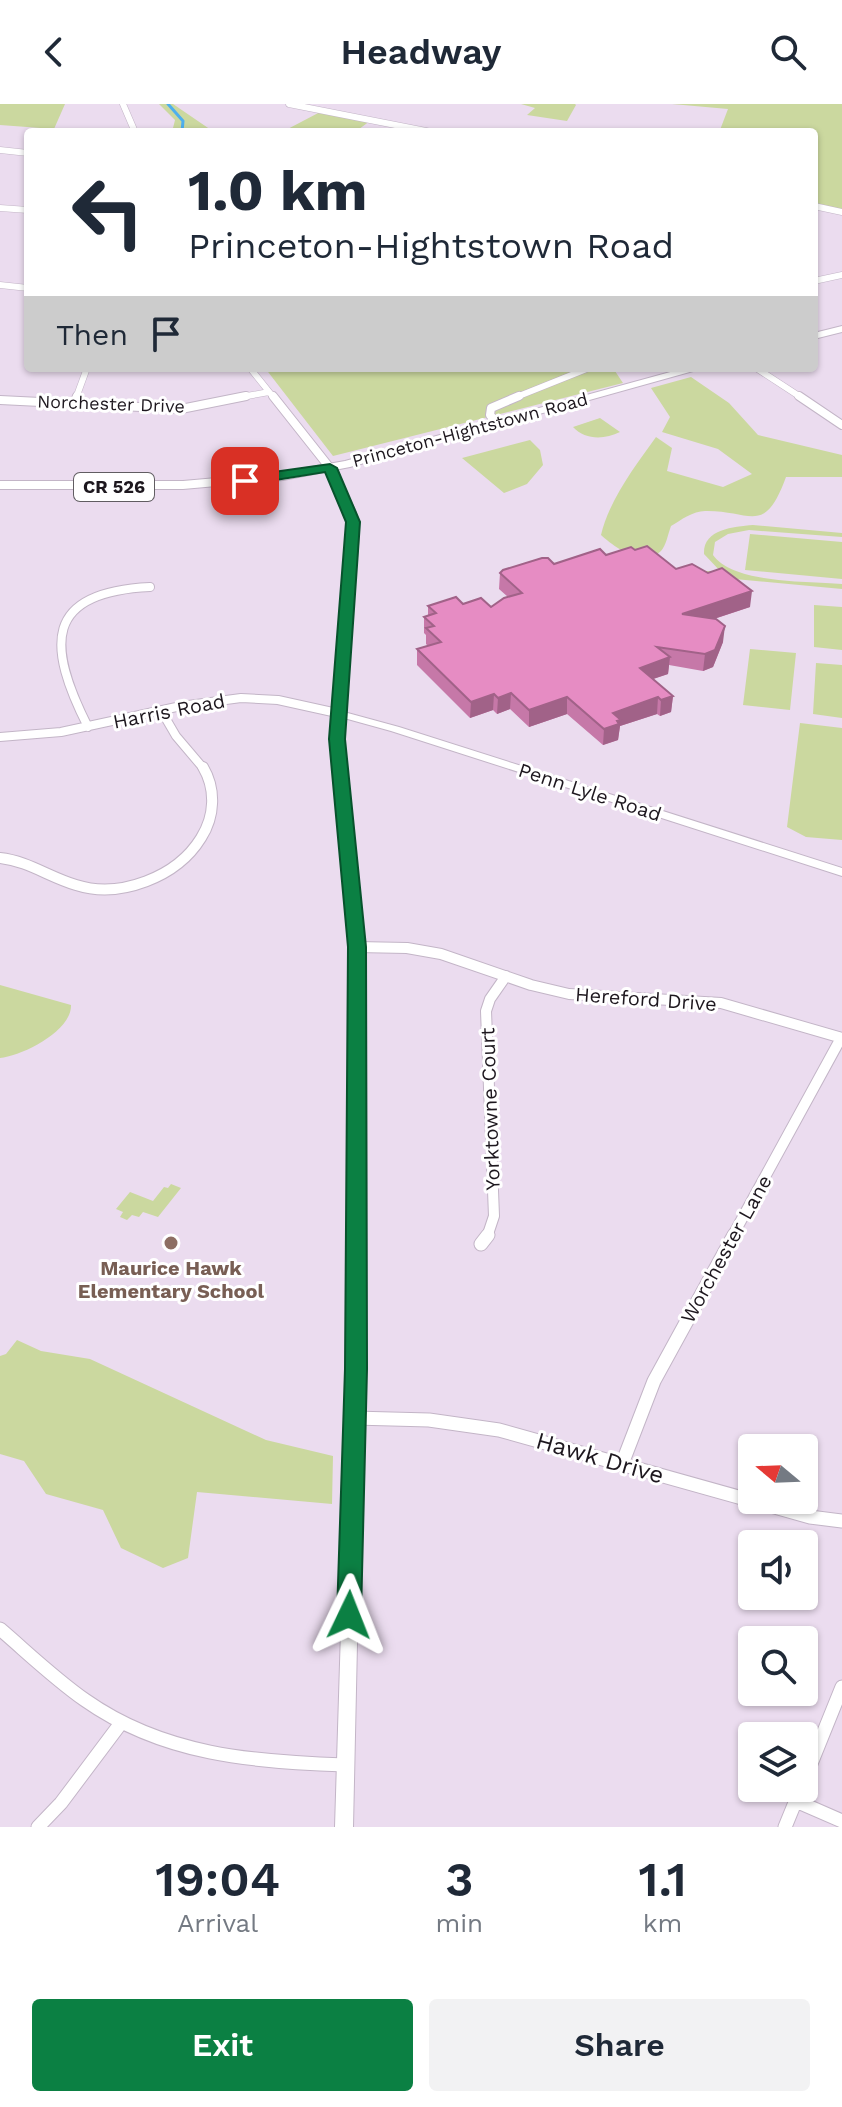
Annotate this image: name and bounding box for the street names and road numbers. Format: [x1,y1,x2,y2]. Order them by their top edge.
street label: Princeton-Hightstown Road [350,388,590,471]
street label: Norchester Drive [37,390,185,417]
road number: CR 526 [74,473,154,501]
street label: Harris Road [111,688,227,734]
street label: Penn Lyle Road [515,758,665,826]
street label: Hereford Drive [574,982,718,1016]
street label: Yorktowne Court [475,1027,505,1191]
street label: Worchester Lane [675,1171,777,1327]
street label: Hawk Drive [533,1426,667,1490]

